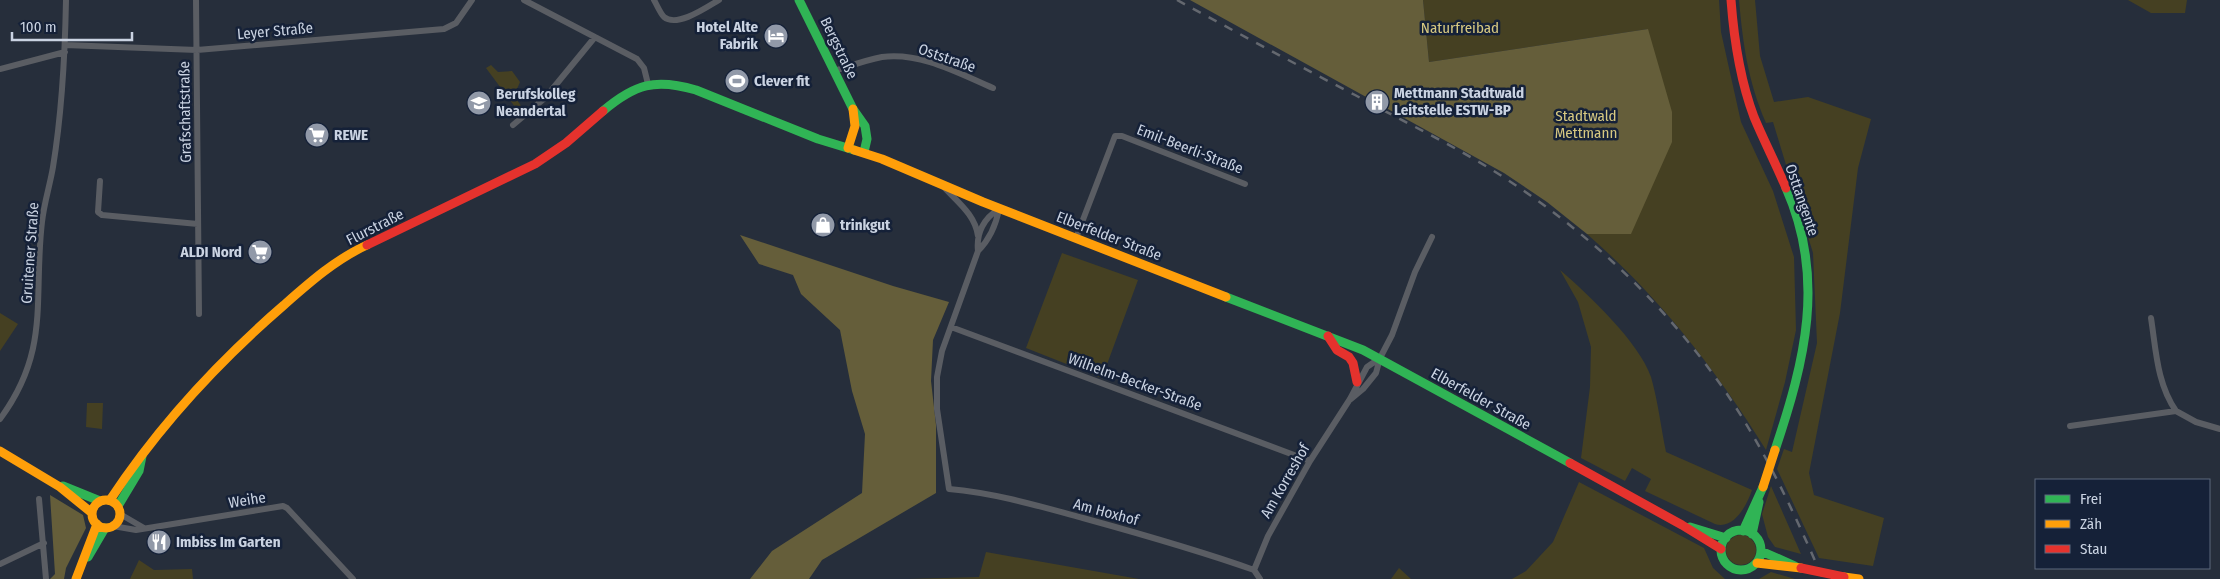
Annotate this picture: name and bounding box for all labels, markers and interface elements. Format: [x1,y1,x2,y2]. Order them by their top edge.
scale bar [12,10,132,42]
street label: Bergstraße [816,14,862,82]
text: 100 m [20,18,57,36]
place label: Hotel Alte Fabrik [696,18,758,53]
street label: Leyer Straße [236,19,314,43]
park label: Naturfreibad [1421,19,1499,37]
hotel icon: Hotel Alte Fabrik [763,23,789,49]
street label: Oststraße [916,40,978,76]
street label: Grafschaftstraße [175,61,195,163]
sports icon: Clever fit [724,68,750,94]
place label: Clever fit [754,72,811,90]
place label: Mettmann Stadtwald Leitstelle ESTW-BP [1394,84,1524,119]
place label: Berufskolleg Neandertal [496,85,576,120]
building icon: Mettmann Stadtwald Leitstelle ESTW-BP [1364,89,1390,115]
school or university icon: Berufskolleg Neandertal [466,90,492,116]
park label: Stadtwald Mettmann [1555,107,1617,142]
street label: Emil-Beerli-Straße [1134,120,1246,178]
supermarket icon: REWE [304,122,330,148]
place label: REWE [334,126,368,144]
street label: Osttangente [1781,162,1823,238]
street label: Gruitener Straße [17,202,43,304]
street label: Flurstraße [343,205,407,249]
street label: Elberfelder Straße [1054,208,1164,264]
shop icon: trinkgut [810,212,836,238]
place label: trinkgut [840,216,891,234]
supermarket icon: ALDI Nord [247,239,273,265]
place label: ALDI Nord [180,243,242,261]
street label: Wilhelm-Becker-Straße [1066,349,1204,415]
street label: Elberfelder Straße [1428,364,1534,434]
street label: Am Korreshof [1256,439,1314,521]
legend [2035,479,2210,569]
street label: Weihe [227,488,267,512]
text: Frei [2080,490,2102,508]
street label: Am Hoxhof [1071,495,1142,530]
text: Zäh [2080,515,2102,533]
restaurant icon: Imbiss Im Garten [146,529,172,555]
place label: Imbiss Im Garten [176,533,281,551]
text: Stau [2080,540,2107,558]

